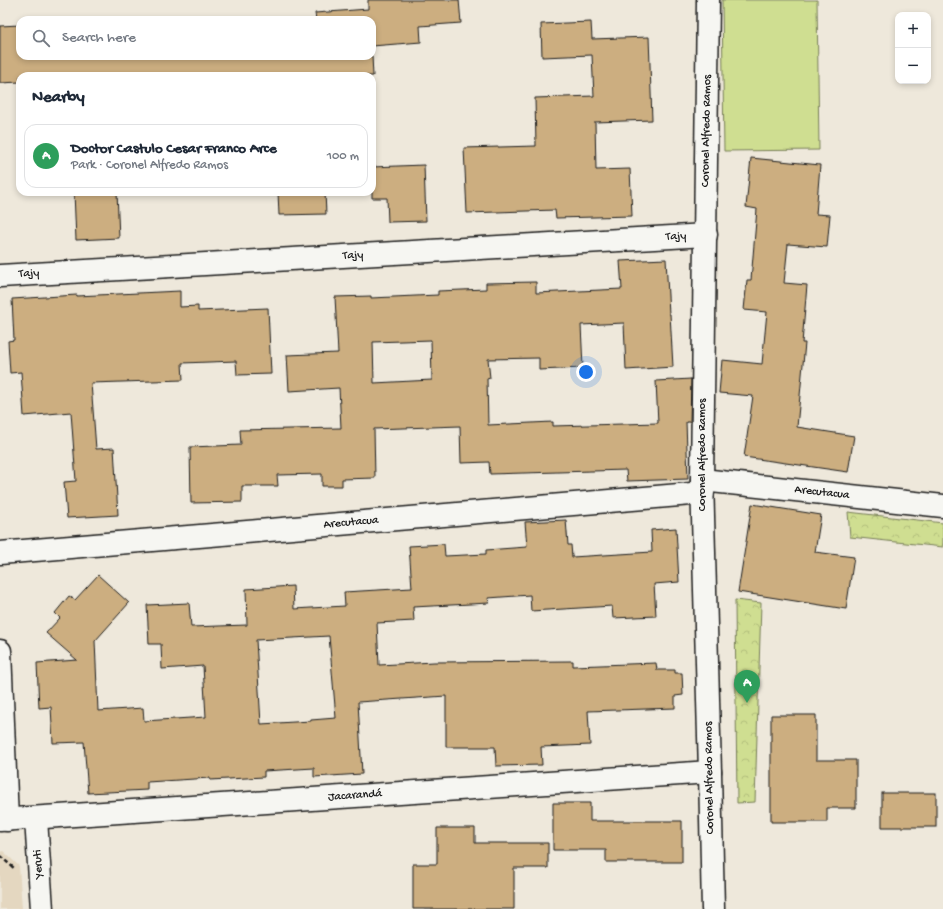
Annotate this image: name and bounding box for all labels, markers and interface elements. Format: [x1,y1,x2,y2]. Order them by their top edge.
map controls [895,12,931,84]
button: + [895,12,931,48]
search box [16,16,376,60]
icon: search [30,27,52,49]
text: Search here [62,29,136,47]
button: − [895,48,931,84]
street label: Coronel Alfredo Ramos [699,74,715,187]
text: Nearby [32,88,85,108]
text: Doctor Castulo Cesar Franco Arce [71,140,277,158]
text: A [42,149,50,164]
text: 100 m [327,149,359,164]
text: Park · Coronel Alfredo Ramos [71,158,228,173]
street label: Tajy [664,229,687,245]
street label: Tajy [341,248,364,264]
street label: Tajy [17,266,40,282]
your location [576,362,596,382]
street label: Coronel Alfredo Ramos [696,398,710,511]
street label: Arecutacua [794,483,850,503]
street label: Arecutacua [323,514,379,532]
pin: A [734,670,760,703]
street label: Coronel Alfredo Ramos [702,721,718,834]
street label: Jacarandá [328,787,383,805]
street label: Yeruti [31,849,47,880]

